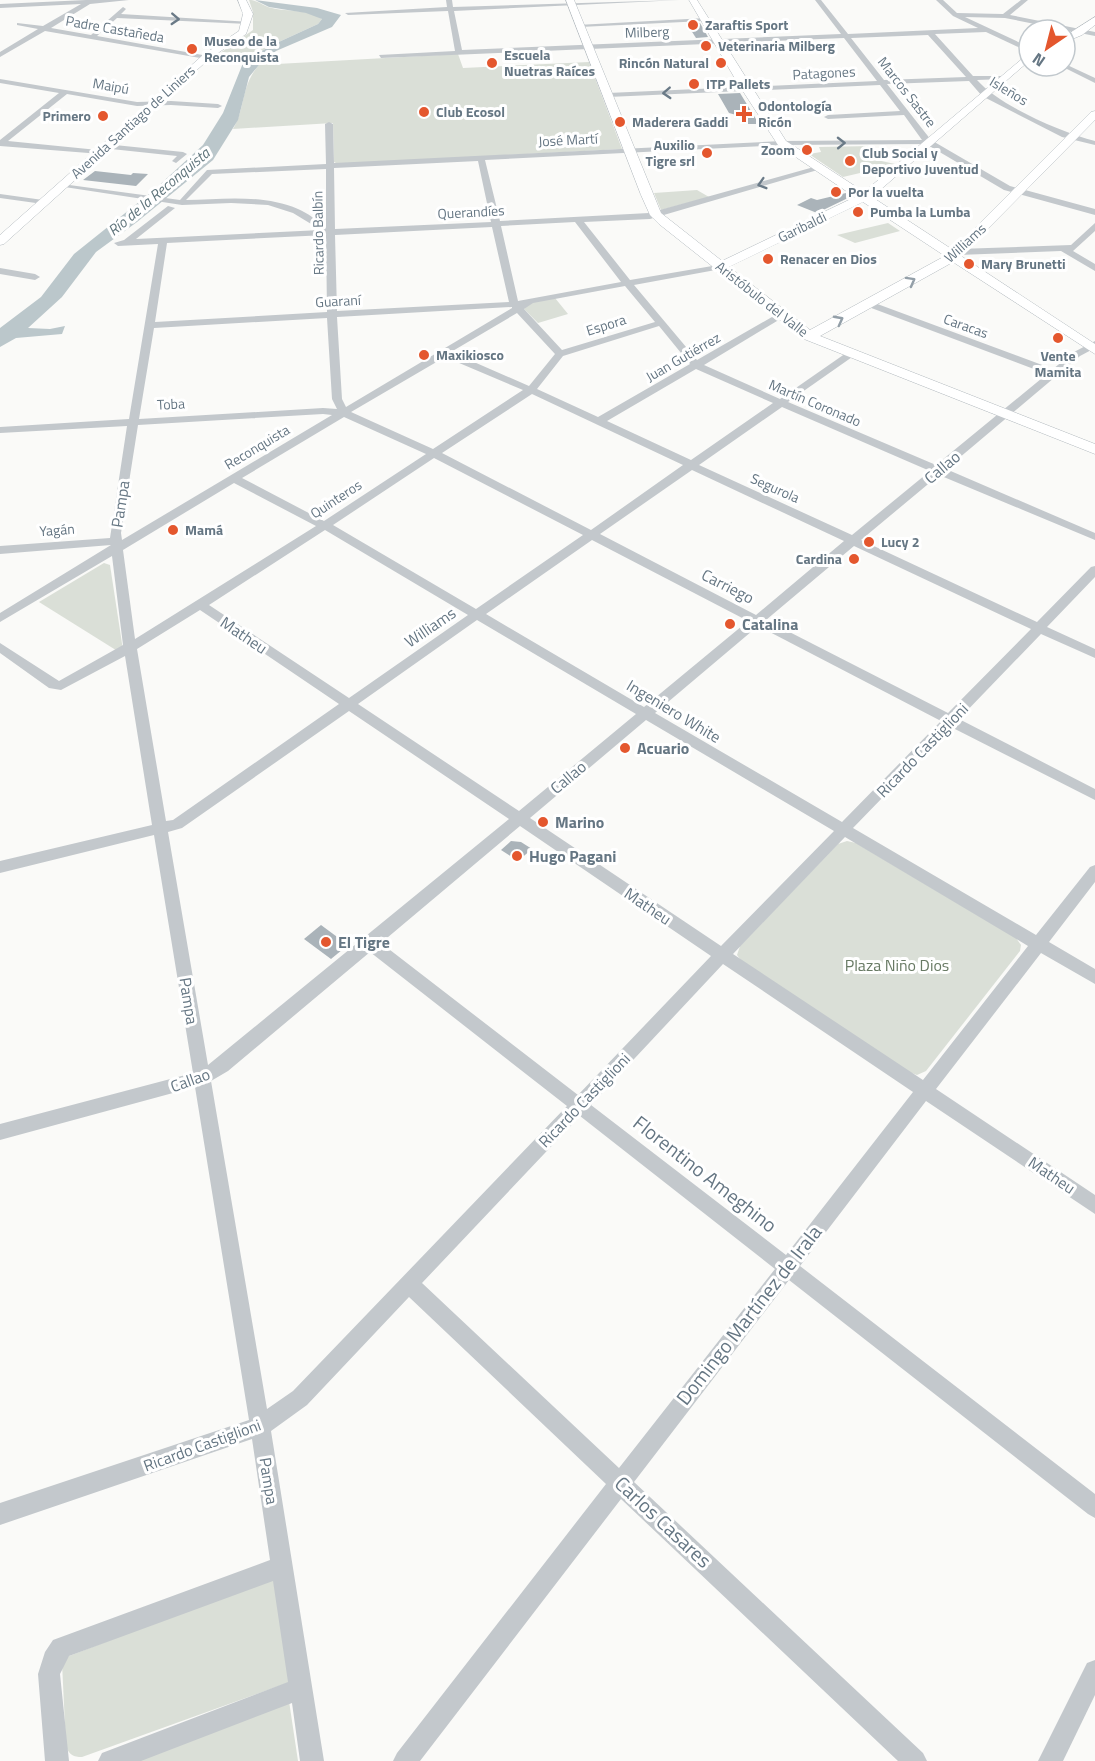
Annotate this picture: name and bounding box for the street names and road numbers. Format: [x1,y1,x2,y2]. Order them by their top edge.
street label: Padre Castañeda [64,10,166,47]
street label: Milberg [624,20,670,43]
street label: Marcos Sastre [873,52,942,131]
street label: Avenida Santiago de Liniers [66,60,199,183]
street label: Patagones [792,60,856,85]
street label: Isleños [986,71,1033,110]
street label: Maipú [91,72,131,99]
street label: José Martí [538,127,599,152]
street label: Ricardo Balbín [306,191,329,275]
street label: Querandíes [437,199,505,224]
street label: Garibaldi [774,206,830,247]
street label: Williams [939,218,990,267]
street label: Aristóbulo del Valle [711,256,813,342]
street label: Guaraní [315,289,362,312]
street label: Caracas [941,308,991,343]
street label: Espora [583,309,628,341]
street label: Juan Gutiérrez [641,327,724,386]
street label: Martín Coronado [766,374,865,431]
street label: Toba [157,392,185,415]
street label: Reconquista [220,419,293,474]
street label: Callao [919,445,965,489]
street label: Segurola [747,467,803,508]
street label: Quinteros [306,474,366,523]
street label: Pampa [104,479,136,529]
street label: Yagán [39,518,75,541]
street label: Carriego [698,563,758,609]
street label: Williams [399,601,461,653]
street label: Matheu [216,610,272,660]
street label: Ingeniero White [622,673,726,749]
street label: Ricardo Castiglioni [871,697,973,803]
street label: Callao [545,755,591,799]
street label: Matheu [620,881,676,931]
street label: Pampa [173,976,205,1026]
street label: Ricardo Castiglioni [533,1047,635,1153]
street label: Callao [167,1062,213,1098]
street label: Florentino Ameghino [627,1107,784,1240]
street label: Matheu [1024,1150,1080,1200]
street label: Domingo Martínez de Irala [668,1218,829,1412]
street label: Ricardo Castiglioni [140,1413,264,1477]
street label: Pampa [253,1456,285,1506]
street label: Carlos Casares [608,1468,719,1575]

